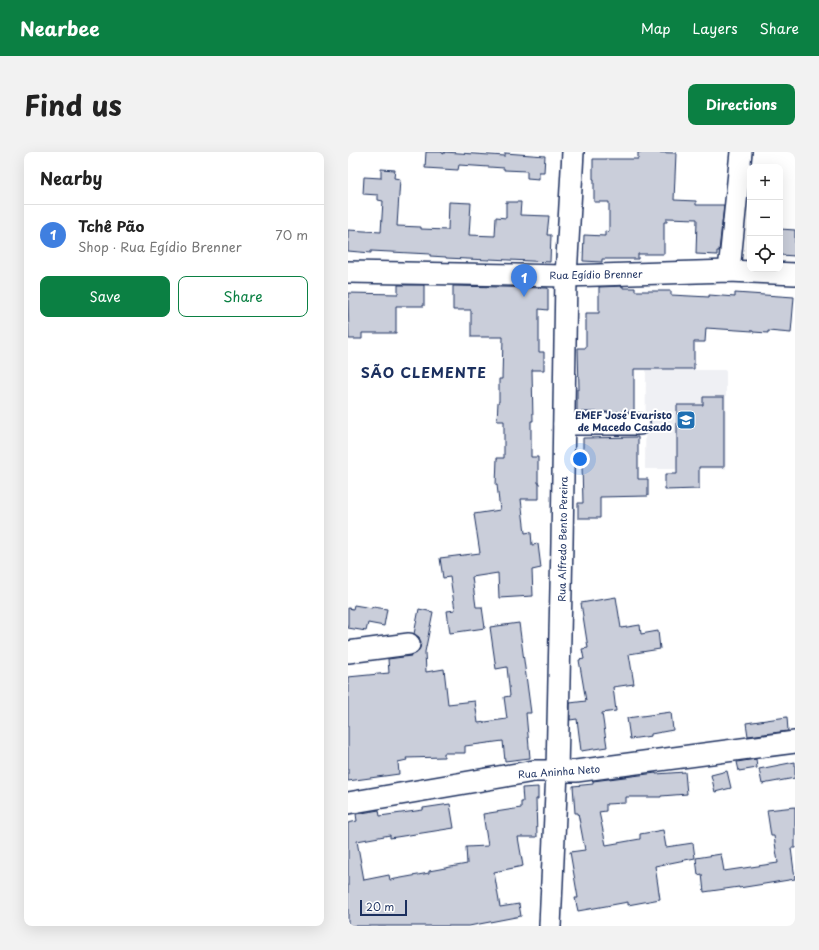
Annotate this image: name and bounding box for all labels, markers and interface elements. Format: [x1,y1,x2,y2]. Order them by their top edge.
text: Nearbee [20,14,100,42]
text: Map [641,18,671,39]
text: Layers [693,18,738,39]
text: Share [760,18,799,39]
text: Find us [24,83,122,126]
button: Directions [688,84,795,125]
map controls [747,164,783,272]
button: + [747,164,783,200]
text: Nearby [40,165,102,191]
button: − [747,200,783,236]
text: Tchê Pão [78,214,144,237]
text: 1 [50,225,56,244]
text: 70 m [275,225,308,244]
button: locate [747,236,783,272]
text: Shop · Rua Egídio Brenner [78,237,242,256]
pin: 1 [511,264,537,297]
street label: Rua Egídio Brenner [549,266,643,282]
button: Save [40,276,170,317]
button: Share [178,276,308,317]
district label: SÃO CLEMENTE [361,362,487,383]
place label: EMEF José Evaristo de Macedo Casado [575,407,672,434]
school or university icon: EMEF José Evaristo de Macedo Casado [675,409,697,431]
your location [570,449,590,469]
street label: Rua Alfredo Bento Pereira [553,475,571,602]
street label: Rua Aninha Neto [518,761,601,781]
scale bar [360,898,407,917]
text: 20 m [366,898,394,915]

